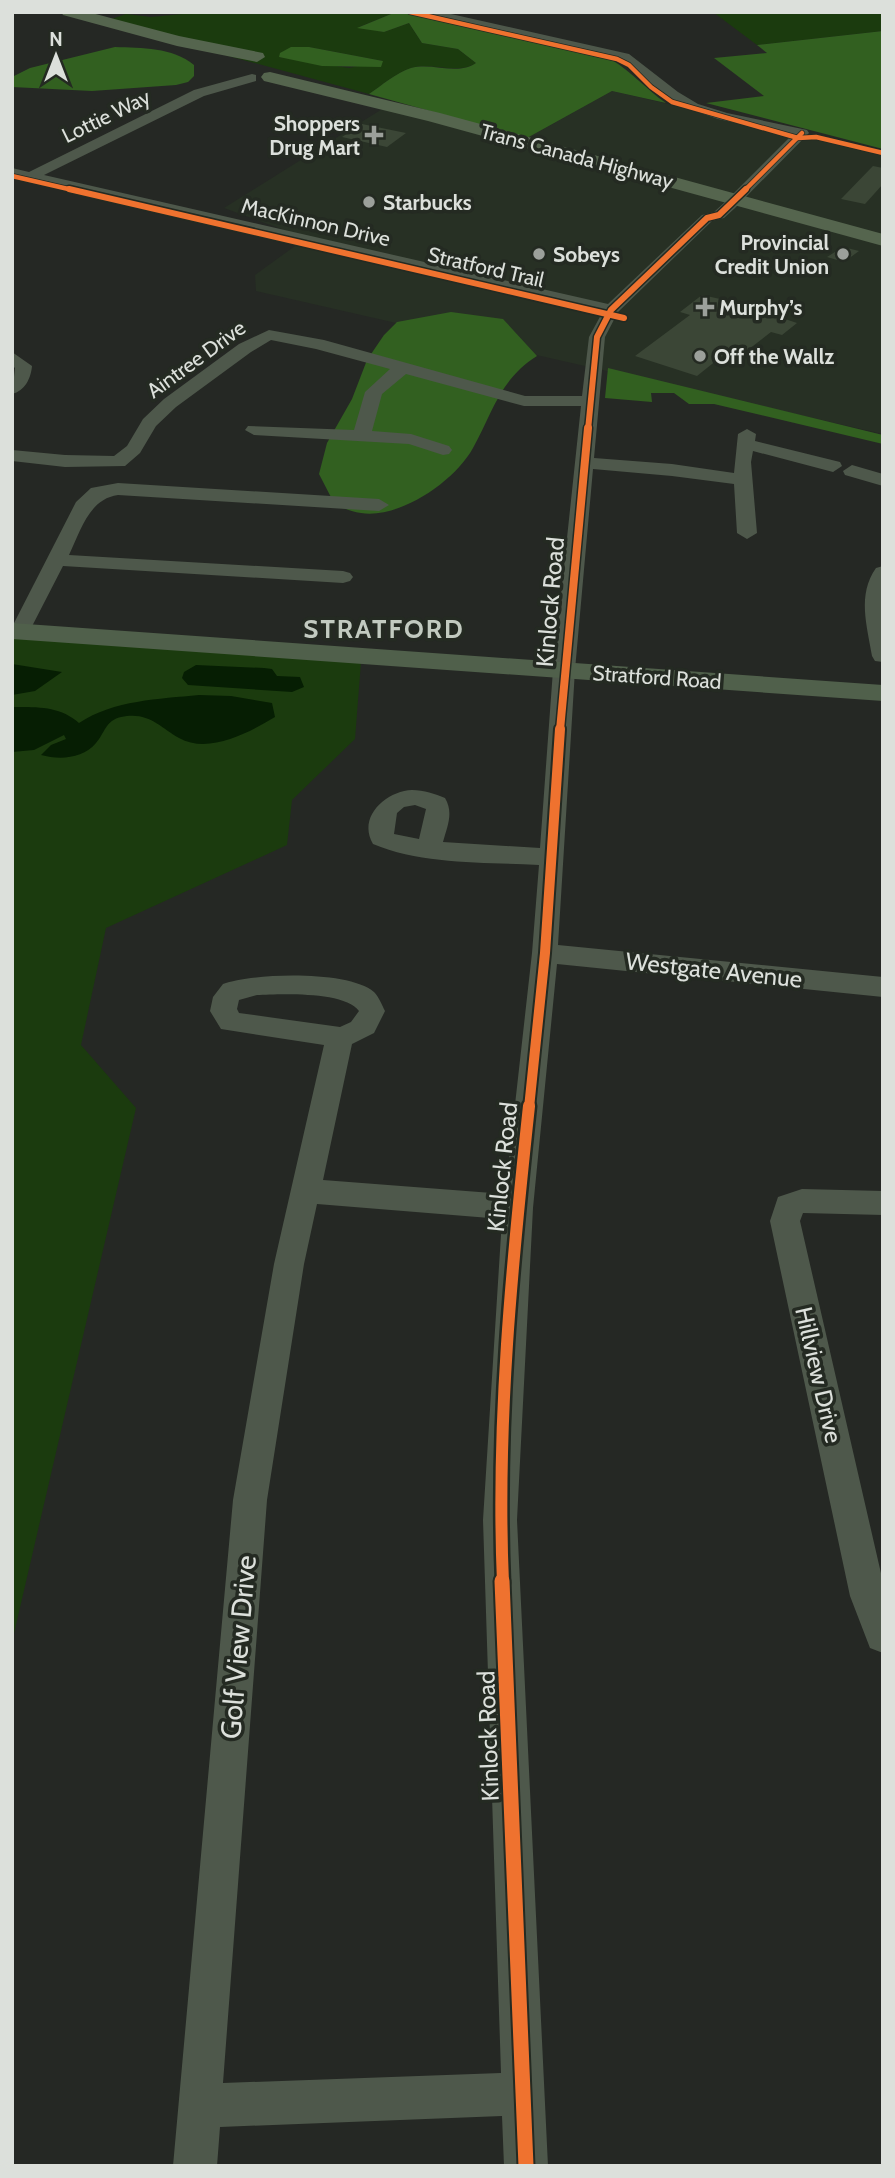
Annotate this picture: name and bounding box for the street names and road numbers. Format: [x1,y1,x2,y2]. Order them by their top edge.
street label: Lottie Way [58,84,155,148]
street label: Trans Canada Highway [478,118,676,194]
street label: MacKinnon Drive [239,193,393,251]
street label: Stratford Trail [425,241,547,293]
street label: Aintree Drive [142,315,250,403]
street label: Kinlock Road [530,536,570,668]
street label: Stratford Road [592,660,722,694]
street label: Westgate Avenue [624,946,804,994]
street label: Kinlock Road [481,1101,523,1233]
street label: Hillview Drive [789,1304,849,1446]
street label: Golf View Drive [213,1554,263,1740]
street label: Kinlock Road [471,1670,505,1802]

